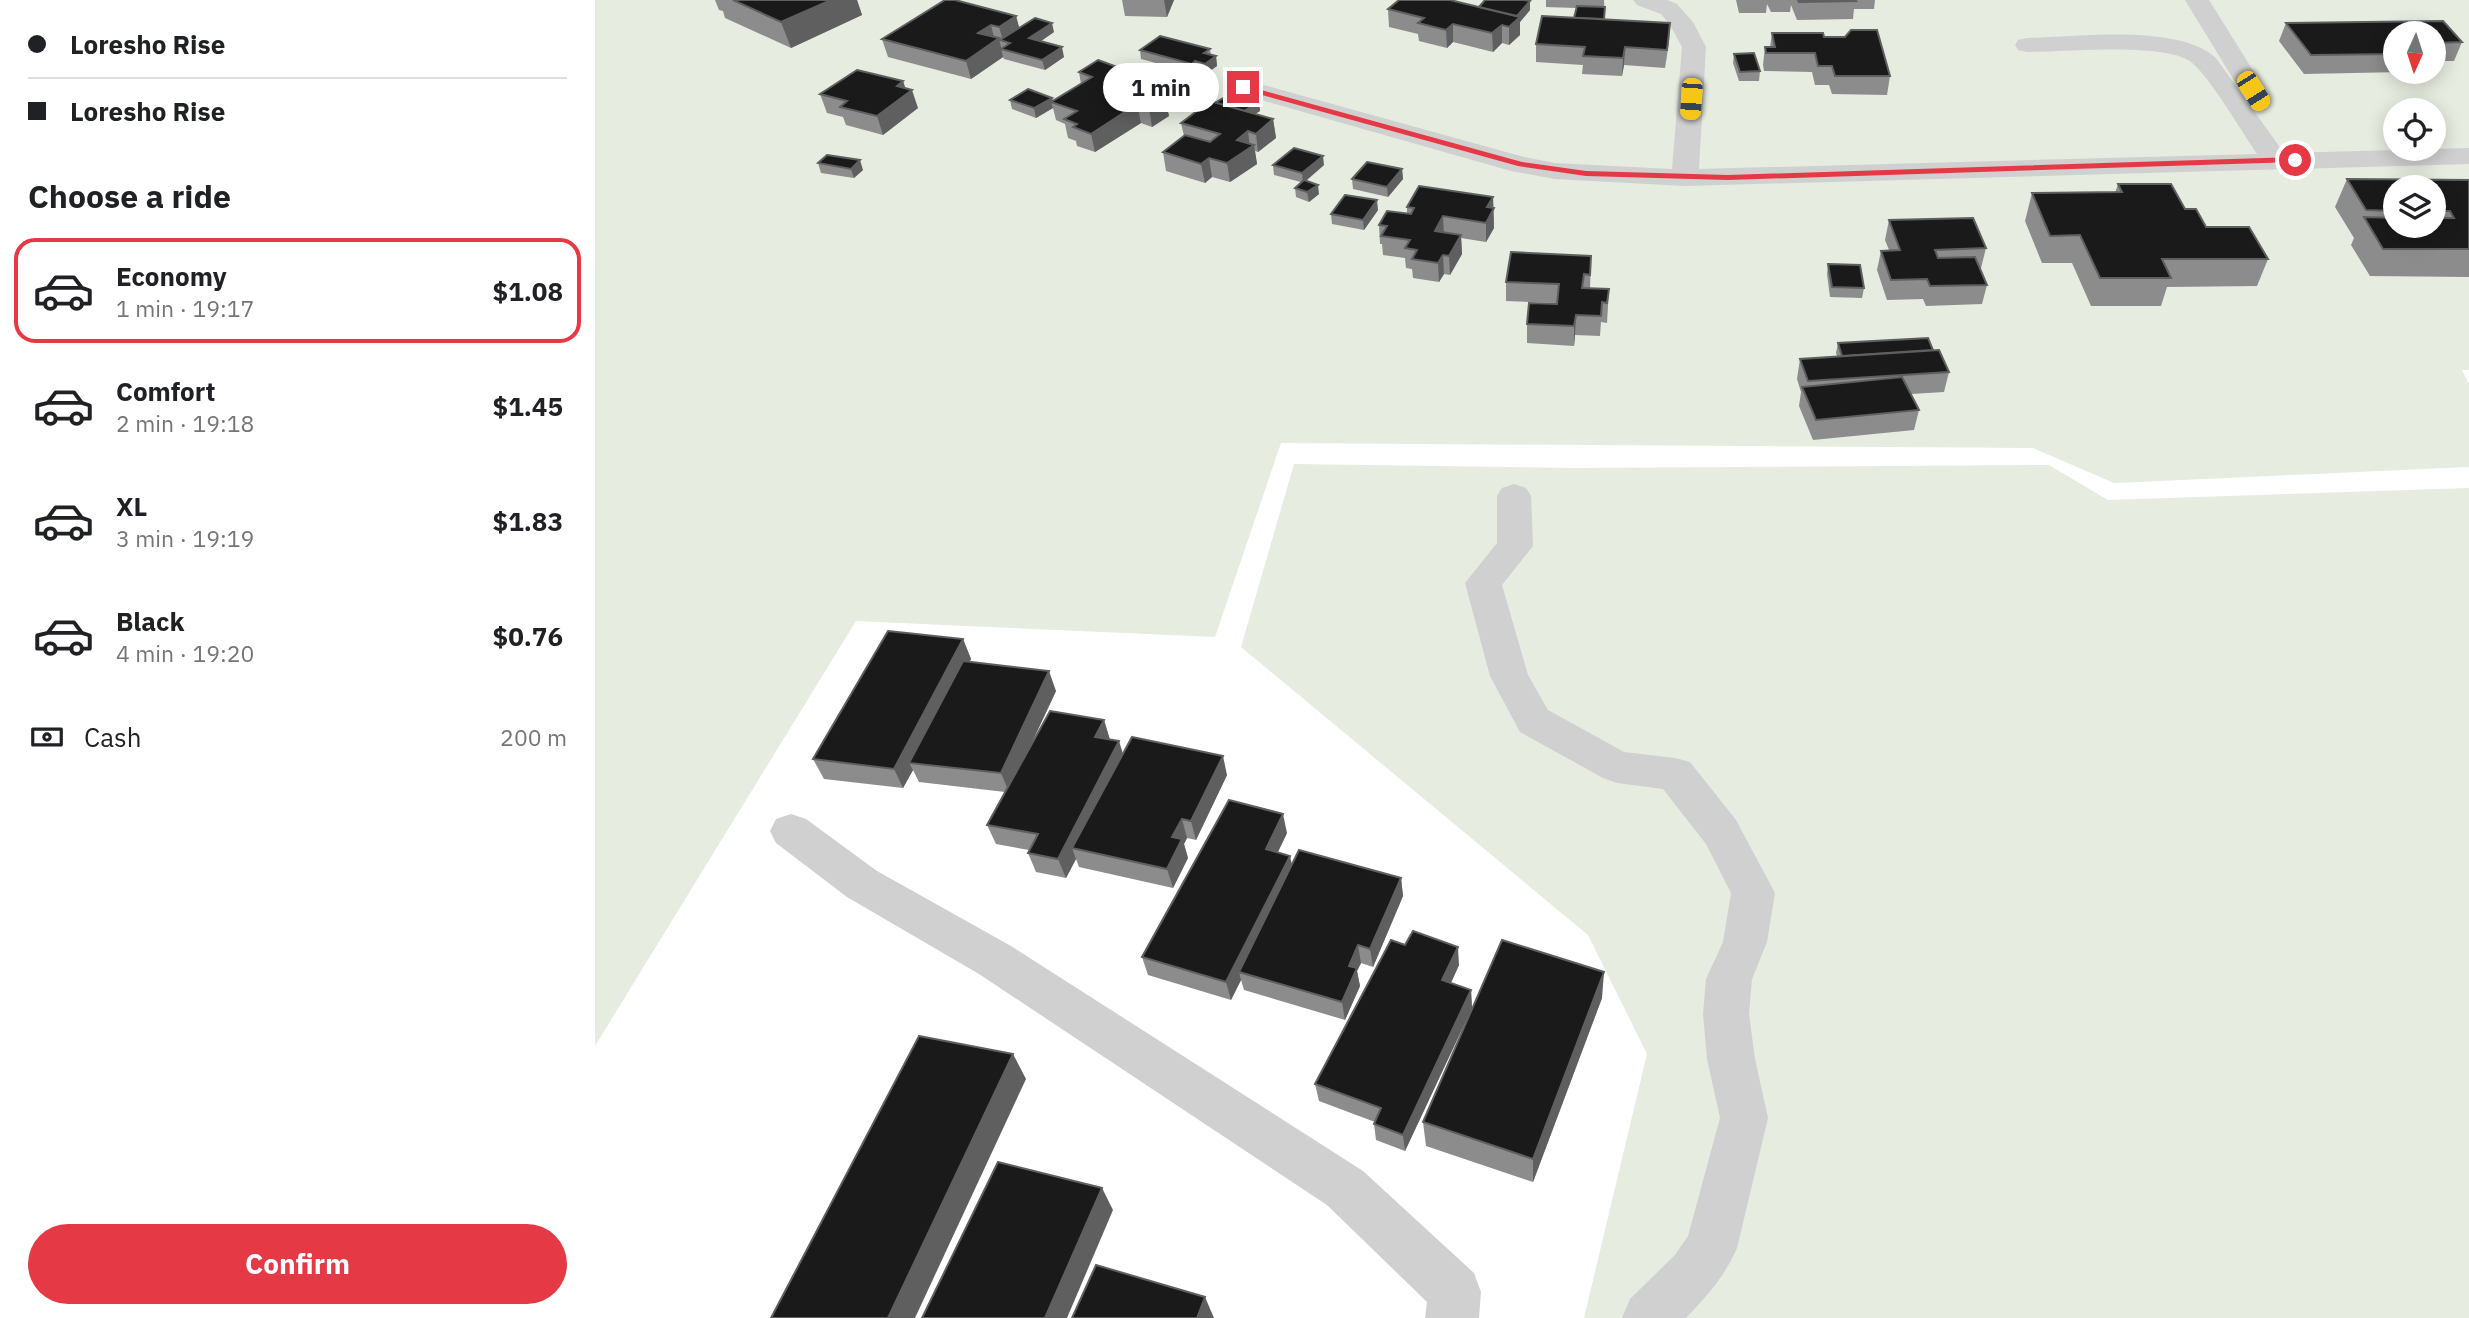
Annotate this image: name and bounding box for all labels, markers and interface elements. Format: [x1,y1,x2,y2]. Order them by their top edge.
north arrow [2383,21,2447,84]
map controls [2383,21,2446,238]
text: Loresho Rise [70,27,225,61]
callout: 1 min [1103,62,1219,112]
car [2233,68,2274,114]
route end [1227,71,1259,103]
text: 1 min [1131,72,1191,102]
car [1680,77,1703,121]
text: Loresho Rise [70,94,225,128]
button: locate [2383,98,2446,161]
route start [2279,144,2311,176]
text: Choose a ride [28,175,231,217]
button: layers [2383,175,2446,238]
icon: car [32,259,95,322]
text: Economy [116,259,227,293]
text: $1.08 [493,274,563,308]
text: 1 min · 19:17 [116,293,254,323]
icon: car [32,374,95,437]
text: Comfort [116,374,215,408]
text: $1.45 [493,389,563,423]
text: 2 min · 19:18 [116,408,254,438]
icon: car [32,489,95,552]
text: XL [116,489,147,523]
text: $1.83 [493,504,563,538]
text: 3 min · 19:19 [116,523,254,553]
icon: car [32,604,95,667]
text: Black [116,604,184,638]
text: $0.76 [493,619,563,653]
text: 4 min · 19:20 [116,638,254,668]
icon: cash [28,718,66,756]
text: Cash [84,720,141,754]
text: 200 m [500,722,567,752]
button: Confirm [28,1224,567,1304]

